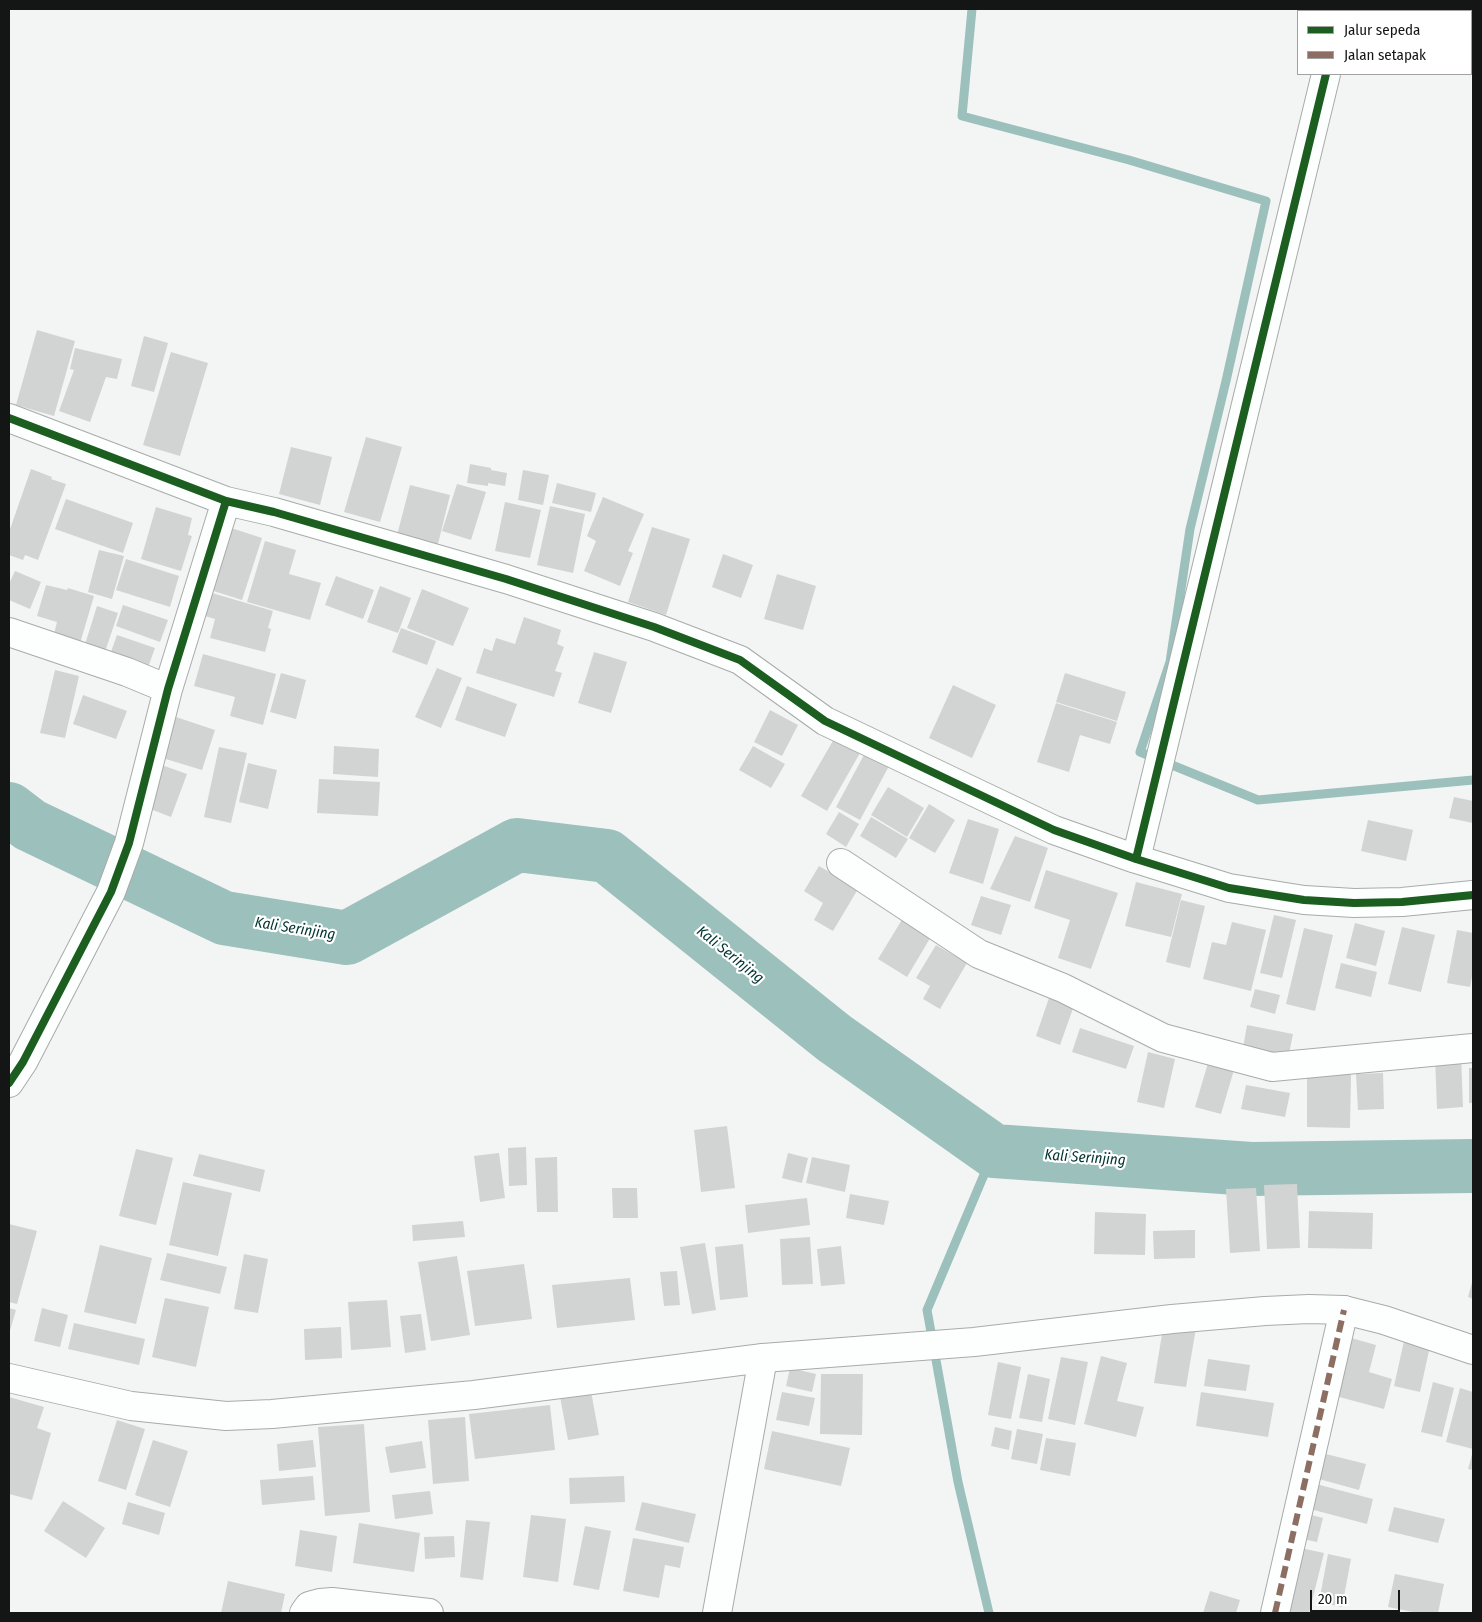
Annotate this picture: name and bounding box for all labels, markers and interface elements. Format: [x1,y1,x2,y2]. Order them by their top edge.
legend [1297,10,1472,75]
text: Jalur sepeda [1344,21,1420,39]
text: Jalan setapak [1344,46,1426,64]
water label: Kali Serinjing [253,914,337,944]
water label: Kali Serinjing [693,922,767,988]
water label: Kali Serinjing [1044,1146,1126,1170]
scale bar [1312,1580,1402,1612]
text: 20 m [1318,1590,1348,1608]

